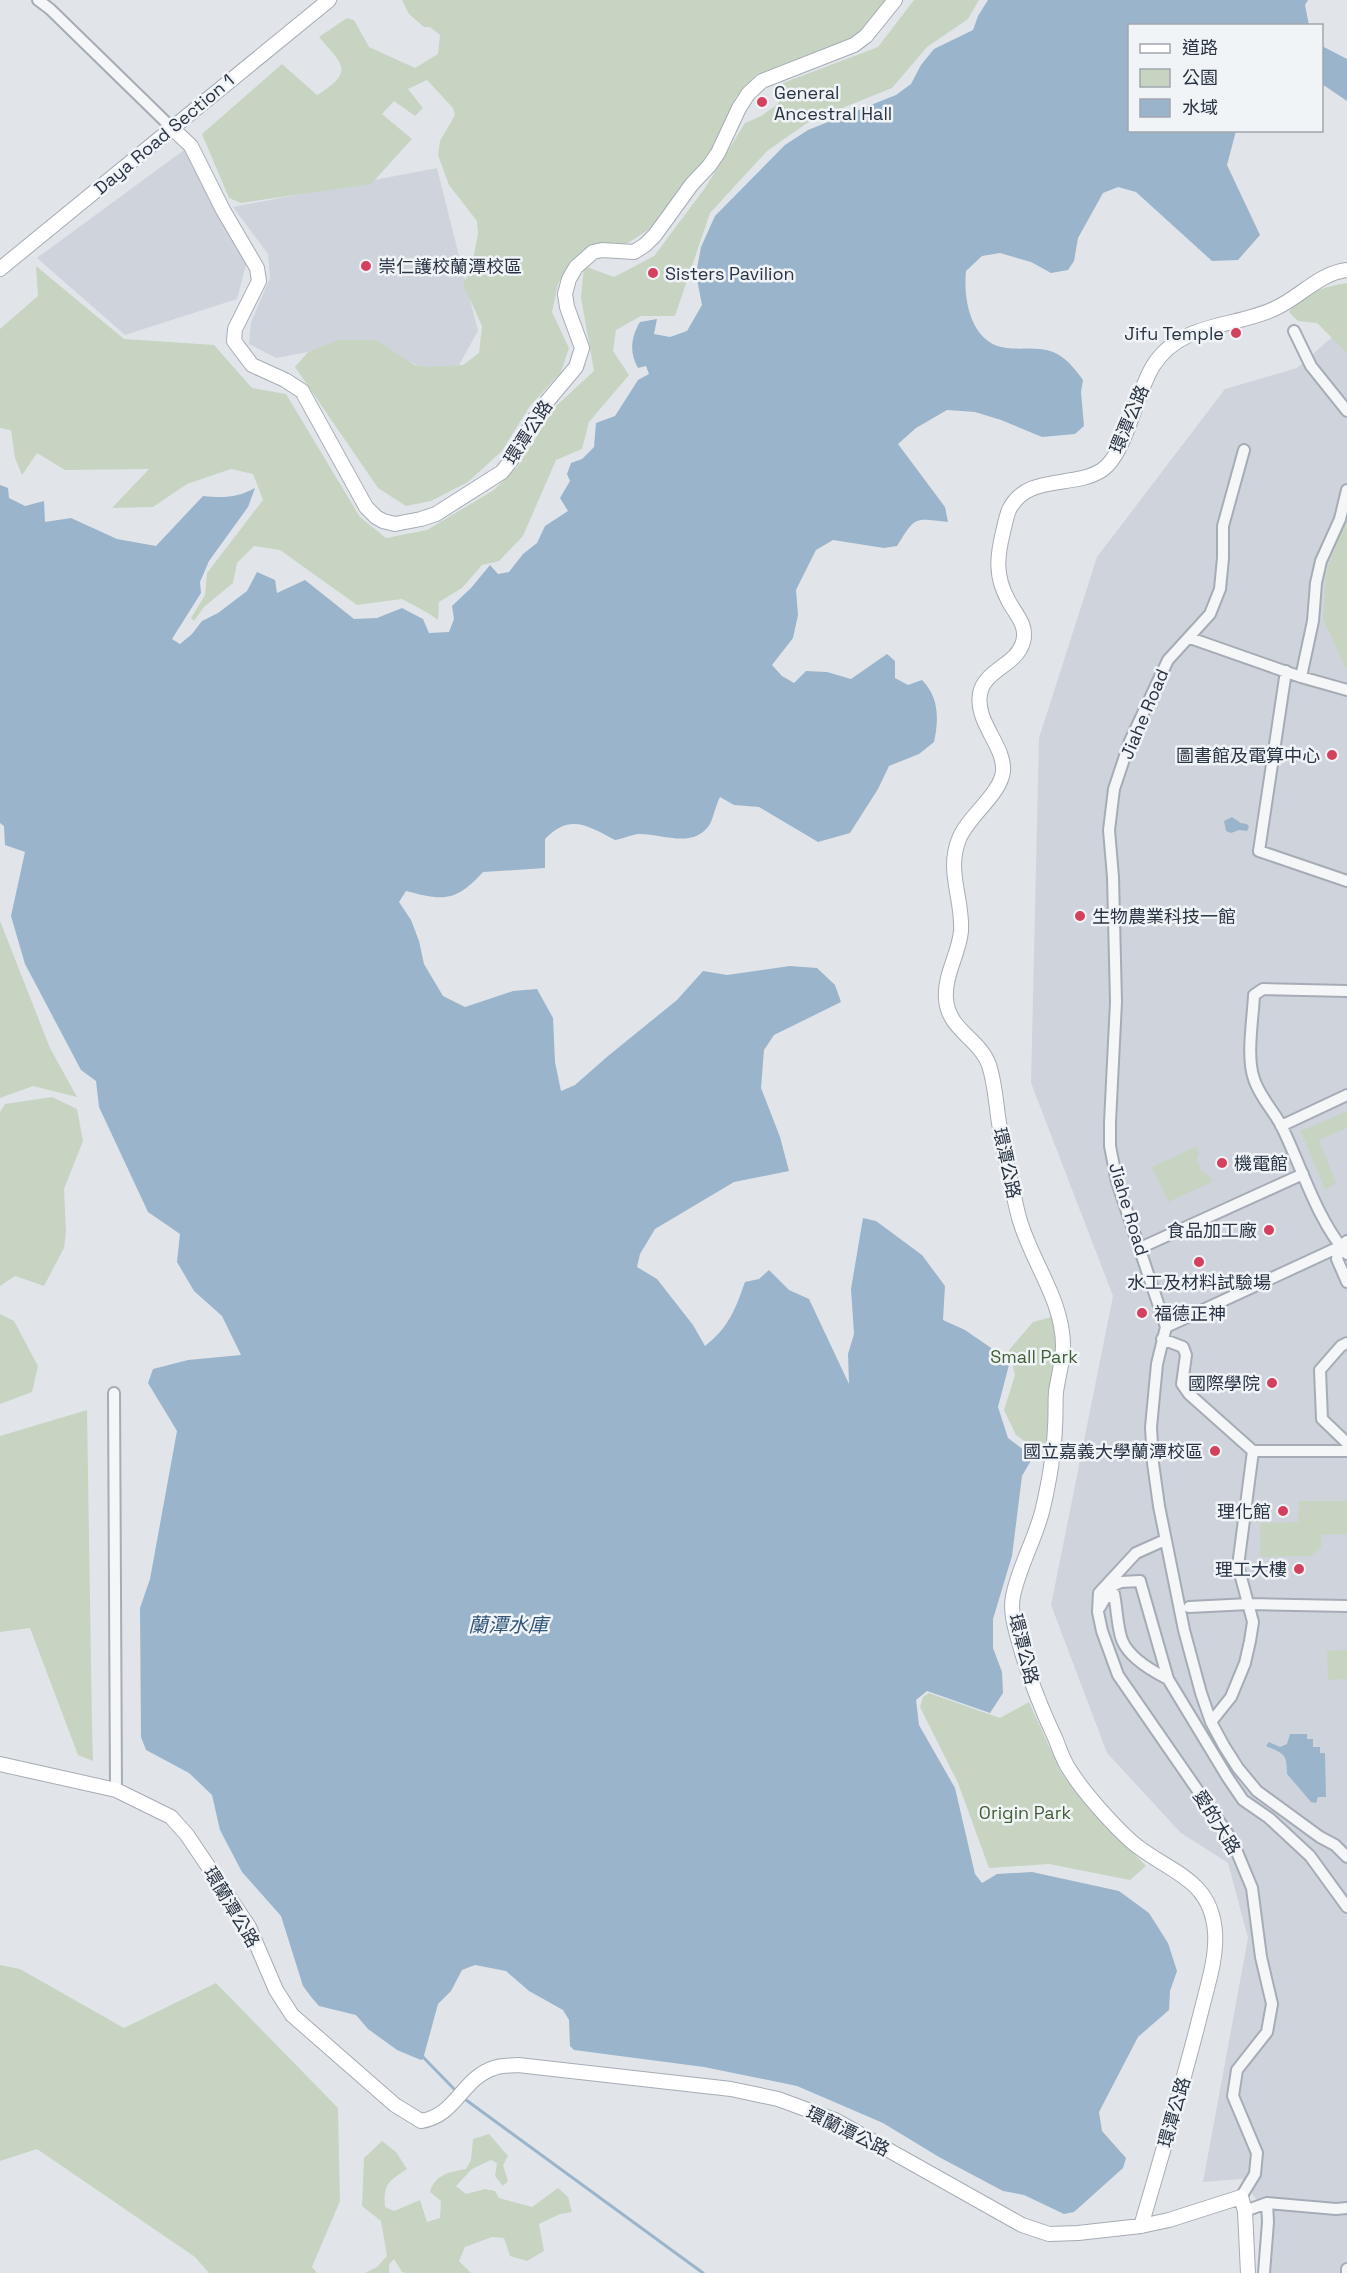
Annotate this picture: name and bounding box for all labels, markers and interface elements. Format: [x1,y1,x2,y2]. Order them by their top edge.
legend [1128,24,1323,132]
text: 道路 [1182,36,1218,59]
text: 公園 [1182,66,1218,89]
street label: Daya Road Section 1 [89,69,239,199]
place label: General Ancestral Hall [774,81,892,125]
marker: General Ancestral Hall [755,95,769,109]
text: 水域 [1182,96,1218,119]
place label: 崇仁護校蘭潭校區 [378,255,522,278]
marker: 崇仁護校蘭潭校區 [359,259,373,273]
place label: Sisters Pavilion [665,262,795,285]
marker: Sisters Pavilion [646,266,660,280]
place label: Jifu Temple [1124,322,1224,345]
marker: Jifu Temple [1229,326,1243,340]
street label: 環潭公路 [1104,381,1154,457]
street label: 環潭公路 [499,396,557,468]
street label: Jiahe Road [1115,665,1173,763]
place label: 圖書館及電算中心 [1176,744,1320,767]
marker: 圖書館及電算中心 [1325,748,1339,762]
place label: 生物農業科技一館 [1092,905,1236,928]
marker: 生物農業科技一館 [1073,909,1087,923]
street label: 環潭公路 [988,1125,1026,1201]
place label: 機電館 [1234,1152,1288,1175]
marker: 機電館 [1215,1156,1229,1170]
street label: Jiahe Road [1104,1160,1154,1258]
place label: 食品加工廠 [1167,1219,1257,1242]
marker: 食品加工廠 [1262,1223,1276,1237]
marker: 水工及材料試驗場 [1192,1255,1206,1269]
place label: 水工及材料試驗場 [1127,1271,1271,1294]
place label: 福德正神 [1154,1302,1226,1325]
marker: 福德正神 [1135,1306,1149,1320]
park label: Small Park [990,1345,1078,1368]
place label: 國際學院 [1188,1372,1260,1395]
marker: 國際學院 [1265,1376,1279,1390]
place label: 國立嘉義大學蘭潭校區 [1023,1440,1203,1463]
marker: 國立嘉義大學蘭潭校區 [1208,1444,1222,1458]
place label: 理化館 [1217,1500,1271,1523]
marker: 理化館 [1276,1504,1290,1518]
place label: 理工大樓 [1215,1558,1287,1581]
marker: 理工大樓 [1292,1562,1306,1576]
street label: 環潭公路 [1004,1611,1044,1687]
water label: 蘭潭水庫 [468,1612,551,1638]
street label: 愛的大路 [1188,1785,1246,1859]
park label: Origin Park [979,1801,1071,1824]
street label: 環蘭潭公路 [199,1863,265,1951]
street label: 環潭公路 [1153,2074,1195,2150]
street label: 環蘭潭公路 [803,2101,893,2161]

